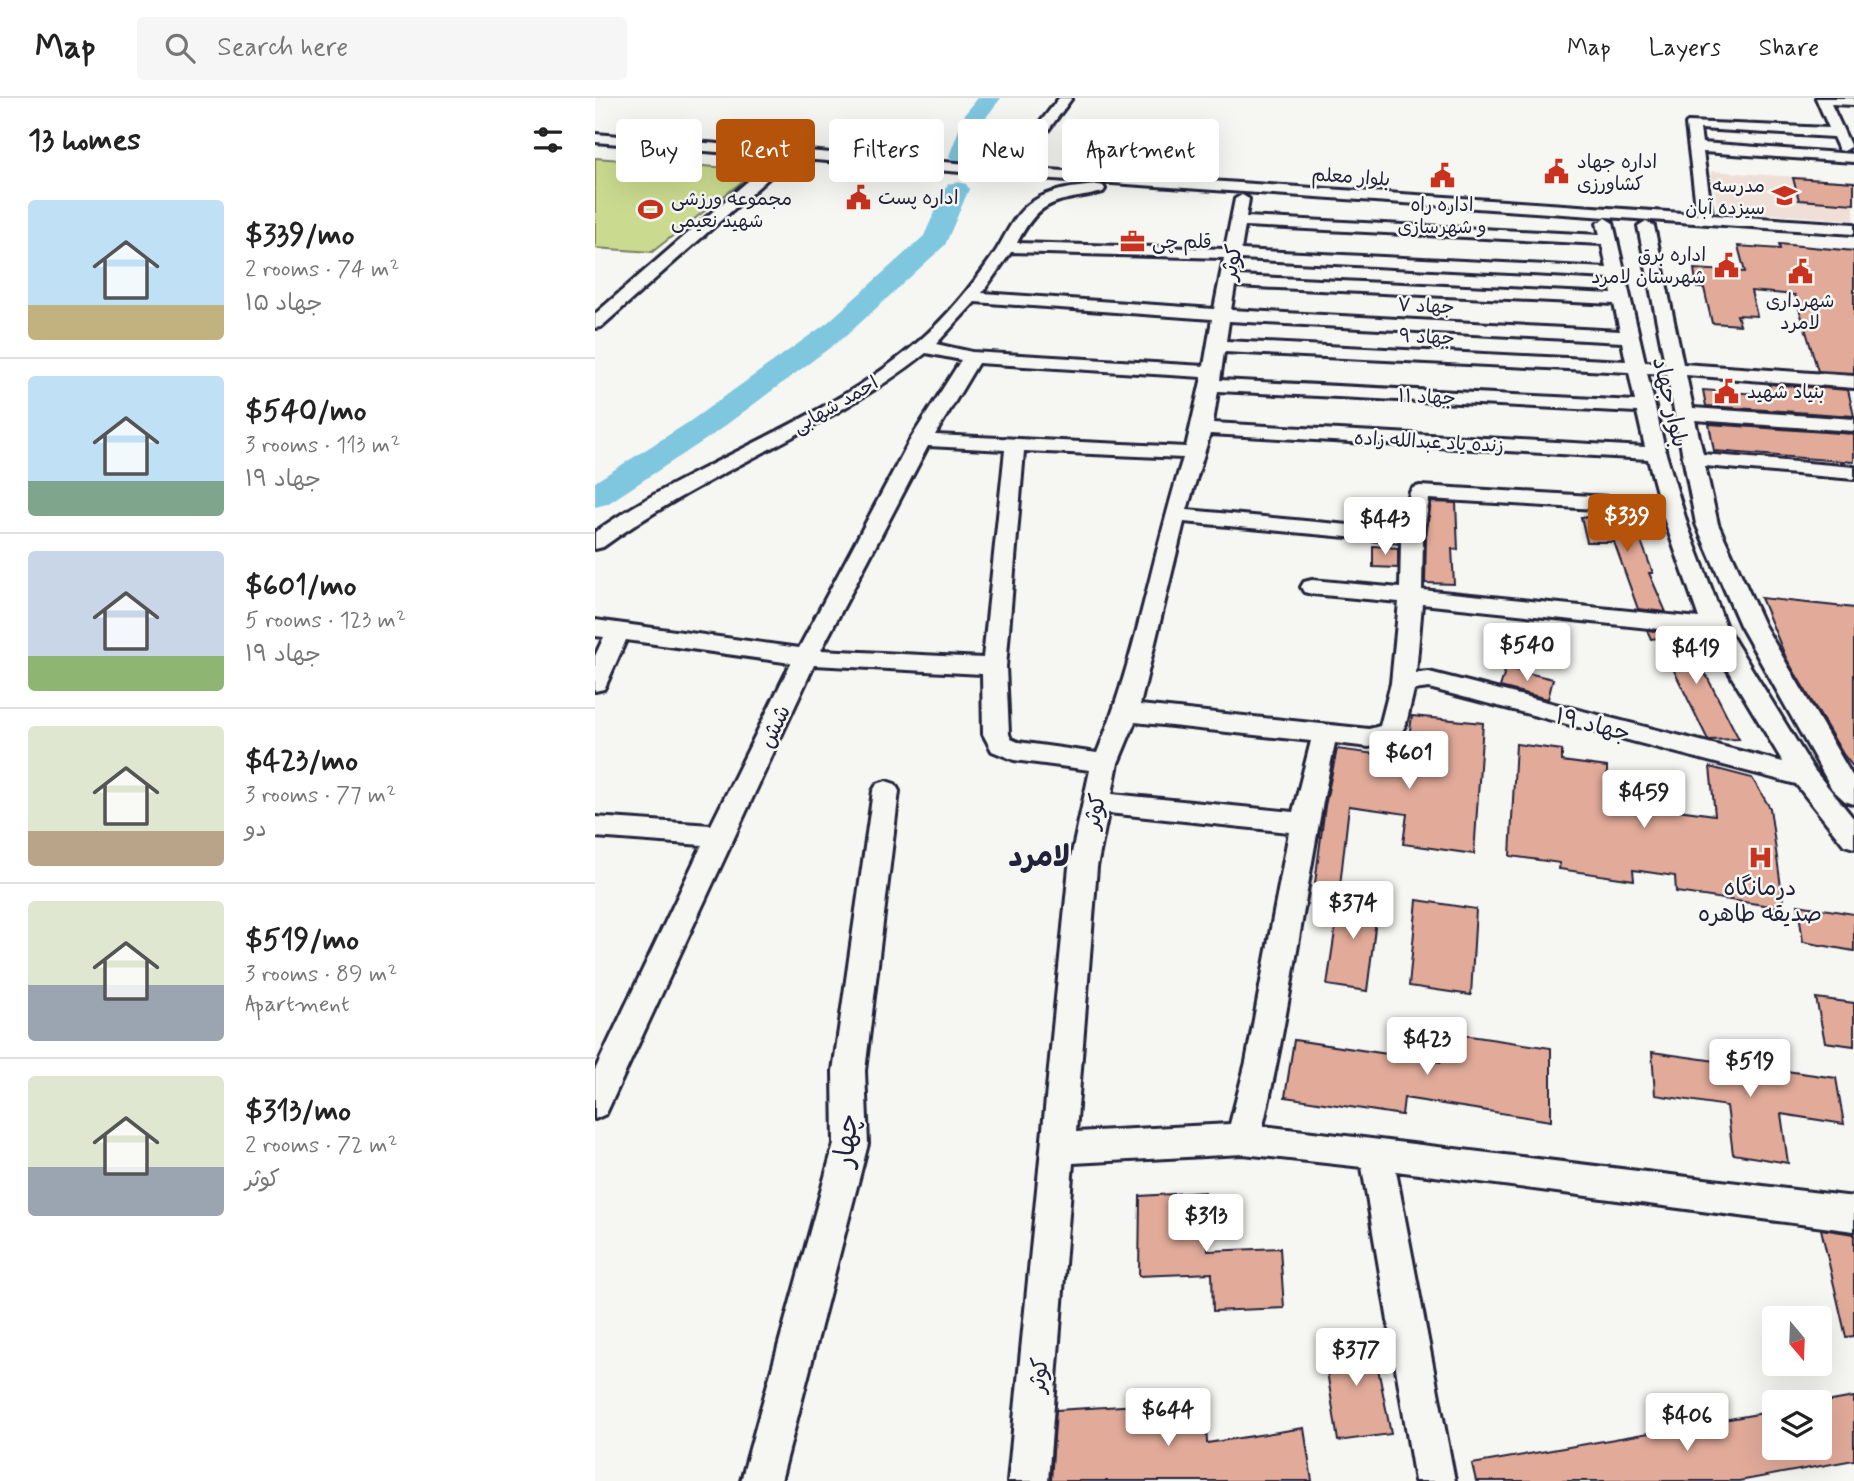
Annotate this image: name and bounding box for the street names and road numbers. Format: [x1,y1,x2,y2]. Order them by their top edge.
street label: بلوار معلم [1311,162,1391,194]
street label: کوثر [1215,242,1251,284]
street label: جهاد ۷ [1397,293,1455,320]
street label: جهاد ۹ [1398,324,1455,351]
street label: بلوار جهاد [1644,354,1694,451]
street label: احمد شهابی [789,371,883,440]
street label: جهاد ۱۱ [1397,384,1456,411]
street label: زنده یاد عبدالله زاده [1353,426,1504,459]
street label: شش [753,700,799,753]
street label: جهاد ۱۹ [1552,702,1633,750]
street label: کوثر [1077,791,1114,834]
street label: چهار [826,1112,869,1171]
street label: کوثر [1023,1356,1056,1396]

